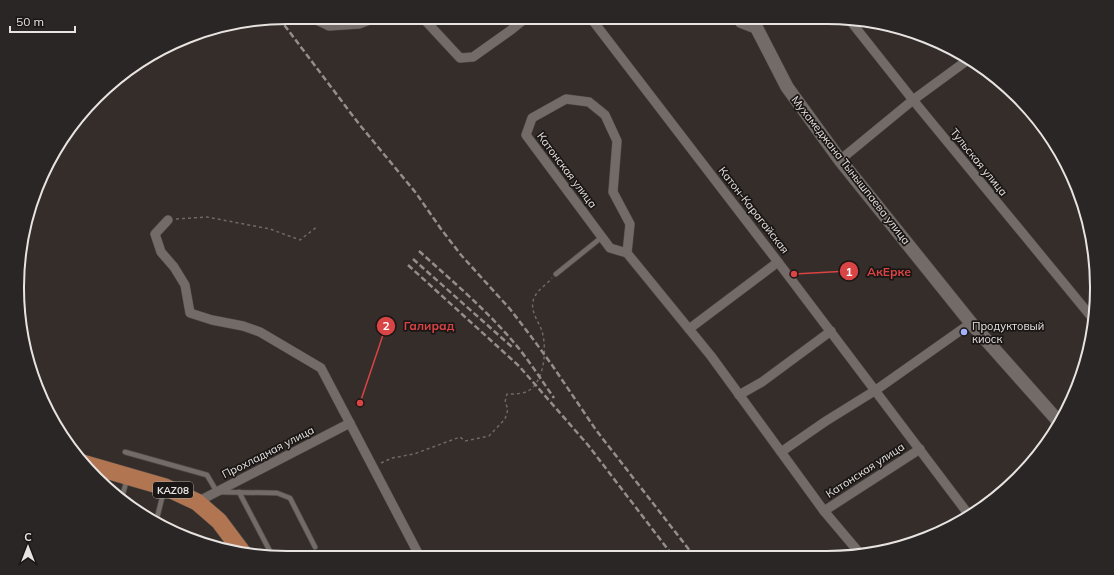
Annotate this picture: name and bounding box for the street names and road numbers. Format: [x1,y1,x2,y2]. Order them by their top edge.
street label: Мухамеджана Тынышпаева улица [789,93,913,247]
street label: Тульская улица [947,125,1011,199]
street label: Катонская улица [534,129,600,211]
street label: Катон-Карагайская [716,164,792,256]
street label: Прохладная улица [220,423,316,481]
street label: Катонская улица [823,439,907,501]
road number: KAZ08 [153,482,193,498]

